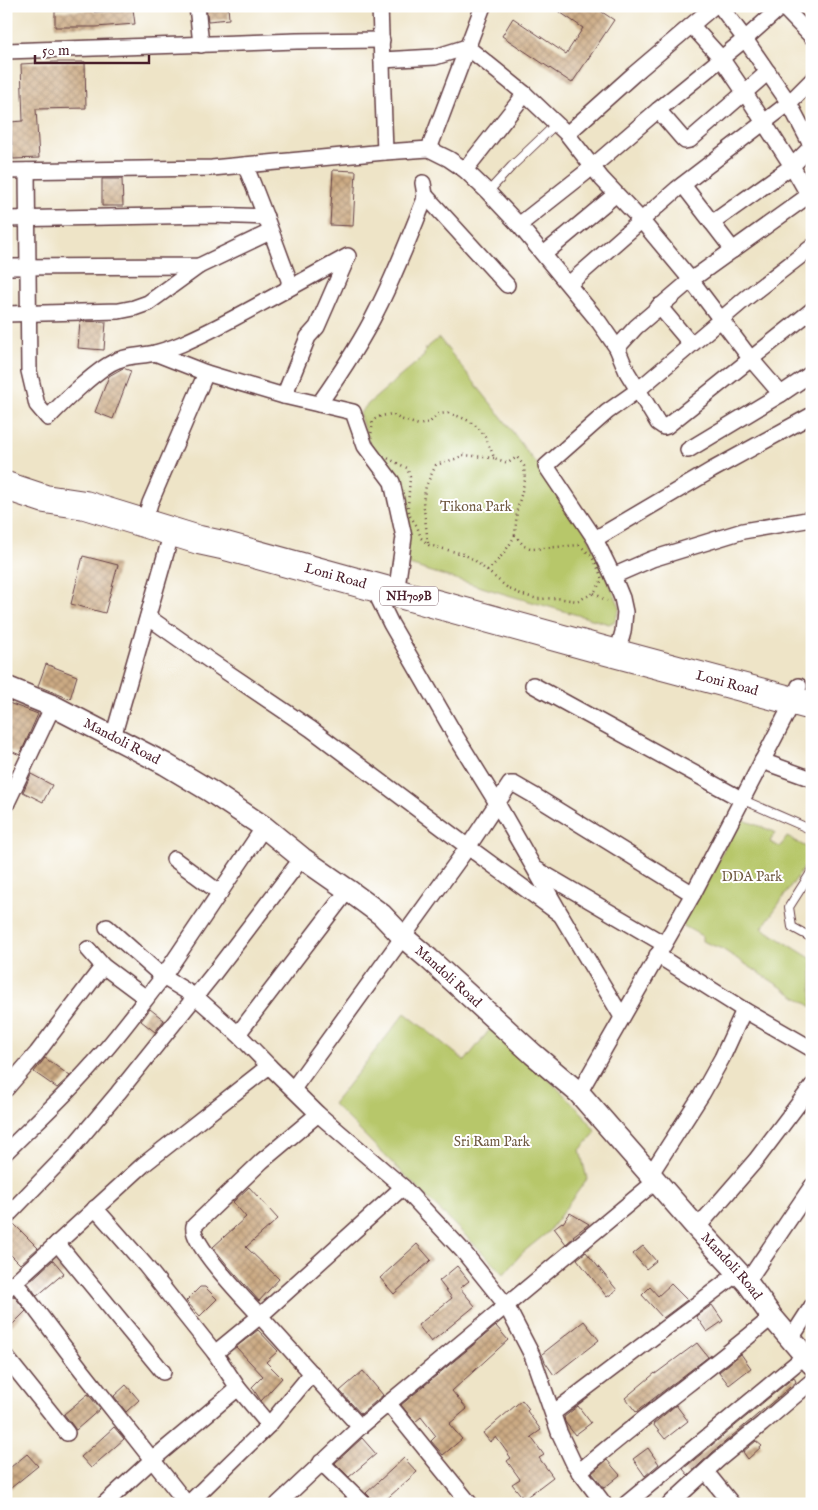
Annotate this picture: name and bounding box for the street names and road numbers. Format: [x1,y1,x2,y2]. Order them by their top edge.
street label: Loni Road [302,559,369,594]
road number: NH709B [380,586,438,606]
street label: Loni Road [694,666,761,700]
street label: Mandoli Road [80,714,164,769]
street label: Mandoli Road [411,942,486,1012]
street label: Mandoli Road [697,1229,766,1304]

